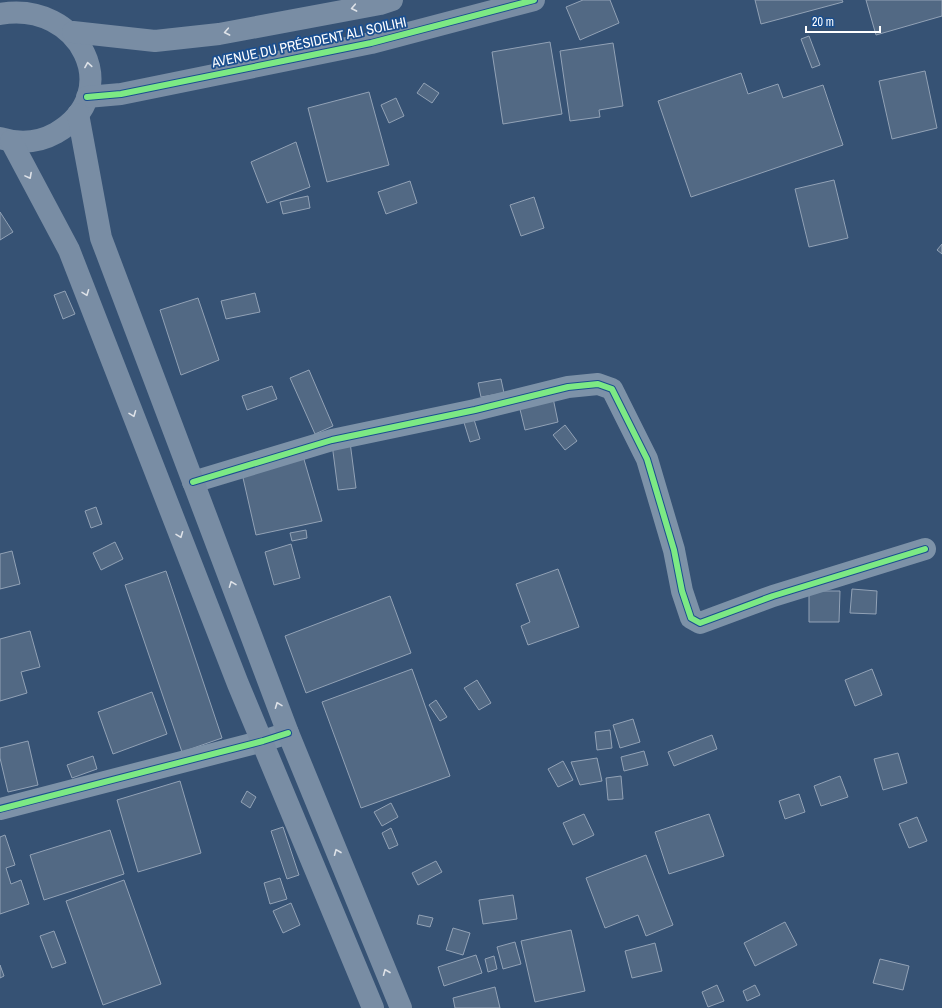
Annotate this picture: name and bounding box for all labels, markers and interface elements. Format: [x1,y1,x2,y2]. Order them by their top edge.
one-way arrow [351,4,358,12]
scale bar [806,8,880,34]
street label: AVENUE DU PRÉSIDENT ALI SOILIHI [209,13,408,72]
text: 20 m [812,14,834,30]
one-way arrow [223,28,230,36]
one-way arrow [85,62,93,68]
one-way arrow [25,172,32,179]
one-way arrow [81,289,89,296]
one-way arrow [128,411,136,418]
one-way arrow [175,531,183,539]
one-way arrow [228,580,236,587]
one-way arrow [274,702,282,709]
one-way arrow [334,848,342,856]
one-way arrow [383,968,391,975]

